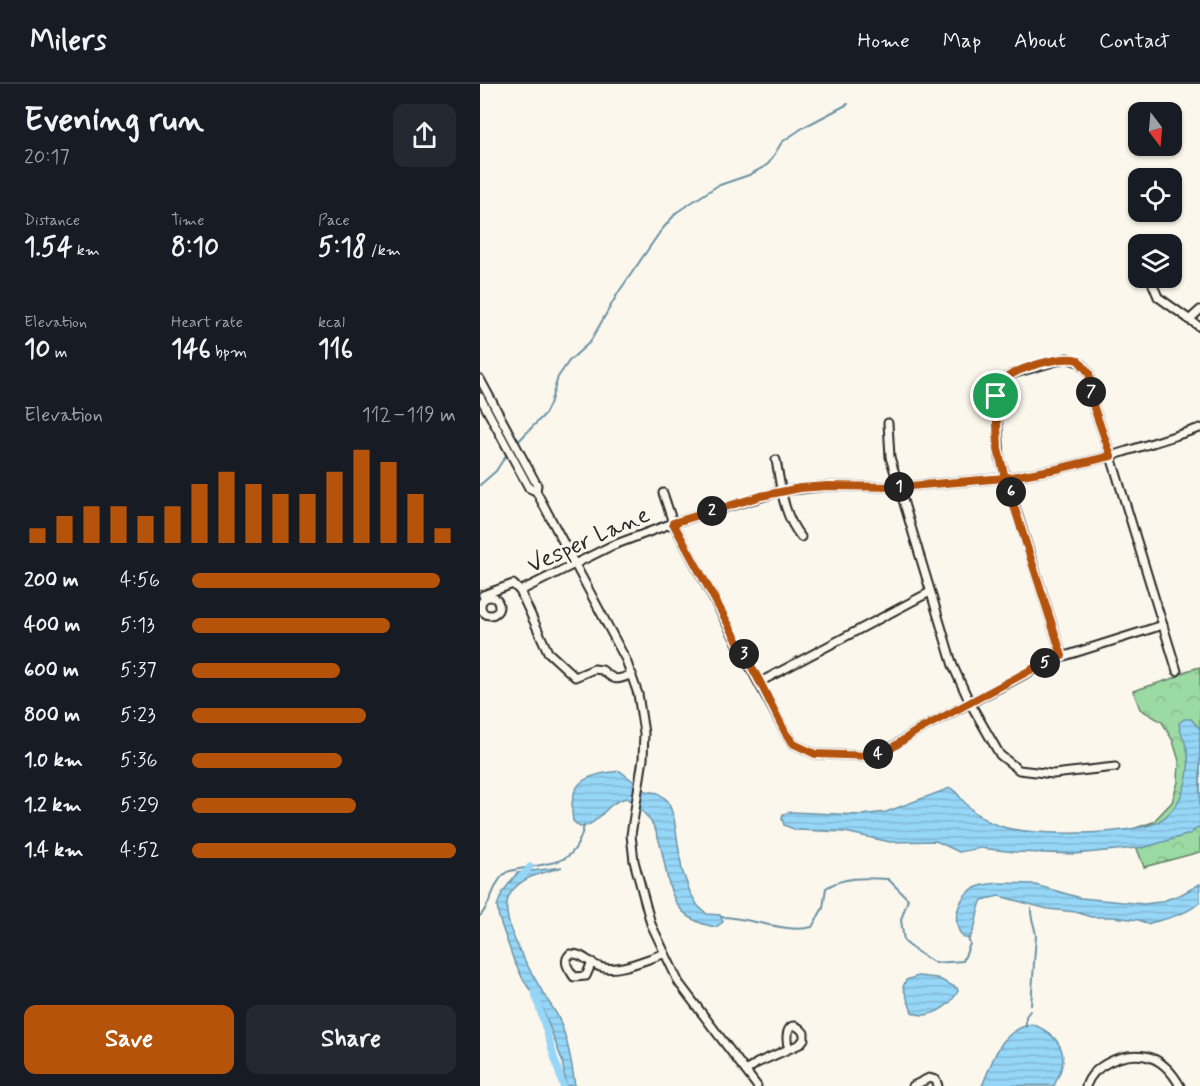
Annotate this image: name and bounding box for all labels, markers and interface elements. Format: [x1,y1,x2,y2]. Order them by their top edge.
text: Milers [30,23,107,60]
text: Home [858,27,910,55]
text: Map [943,27,981,55]
text: About [1014,27,1066,55]
text: Contact [1099,27,1170,55]
text: Evening run [24,99,204,143]
north arrow [1128,102,1182,156]
map controls [1128,102,1182,288]
button: share [393,104,456,167]
text: 20:17 [24,144,70,171]
button: locate [1128,168,1182,222]
text: Distance [24,210,80,231]
text: Time [171,210,205,231]
text: Pace [318,210,350,231]
text: 1.54 [24,231,72,265]
text: 8:10 [171,231,219,265]
text: 5:18 [318,231,366,265]
button: layers [1128,234,1182,288]
text: km [72,240,100,261]
text: /km [366,240,401,261]
text: Elevation [24,312,87,333]
text: Heart rate [171,312,243,333]
text: kcal [318,312,345,333]
text: 10 [24,333,51,367]
text: 146 [171,333,211,367]
text: 116 [318,333,353,367]
text: m [51,342,68,363]
text: bpm [211,342,247,363]
pin [970,370,1021,421]
pin: 7 [1076,377,1106,407]
icon: arrive [979,379,1012,412]
text: 7 [1086,381,1096,402]
text: Elevation [24,402,103,429]
text: 112–119 m [362,402,456,429]
pin: 1 [884,472,914,502]
text: 1 [895,476,903,497]
pin: 6 [996,477,1026,507]
text: 6 [1007,481,1015,502]
pin: 2 [697,496,727,526]
street label: Vesper Lane [523,500,655,581]
text: 2 [708,500,716,521]
text: 200 m [24,567,79,594]
text: 4:56 [120,567,160,594]
text: 400 m [24,612,80,639]
text: 5:13 [120,612,155,639]
pin: 3 [729,639,759,669]
text: 3 [740,643,748,664]
pin: 5 [1030,648,1060,678]
text: 5 [1040,652,1050,673]
text: 600 m [24,657,79,684]
text: 5:37 [120,657,156,684]
text: 800 m [24,702,80,729]
text: 5:23 [120,702,156,729]
pin: 4 [863,739,893,769]
text: 4 [873,743,883,764]
text: 1.0 km [24,747,83,774]
text: 5:36 [120,747,157,774]
text: 1.2 km [24,792,81,819]
text: 5:29 [120,792,159,819]
text: 1.4 km [24,837,83,864]
text: 4:52 [120,837,160,864]
button: Save [24,1005,234,1074]
button: Share [246,1005,456,1074]

